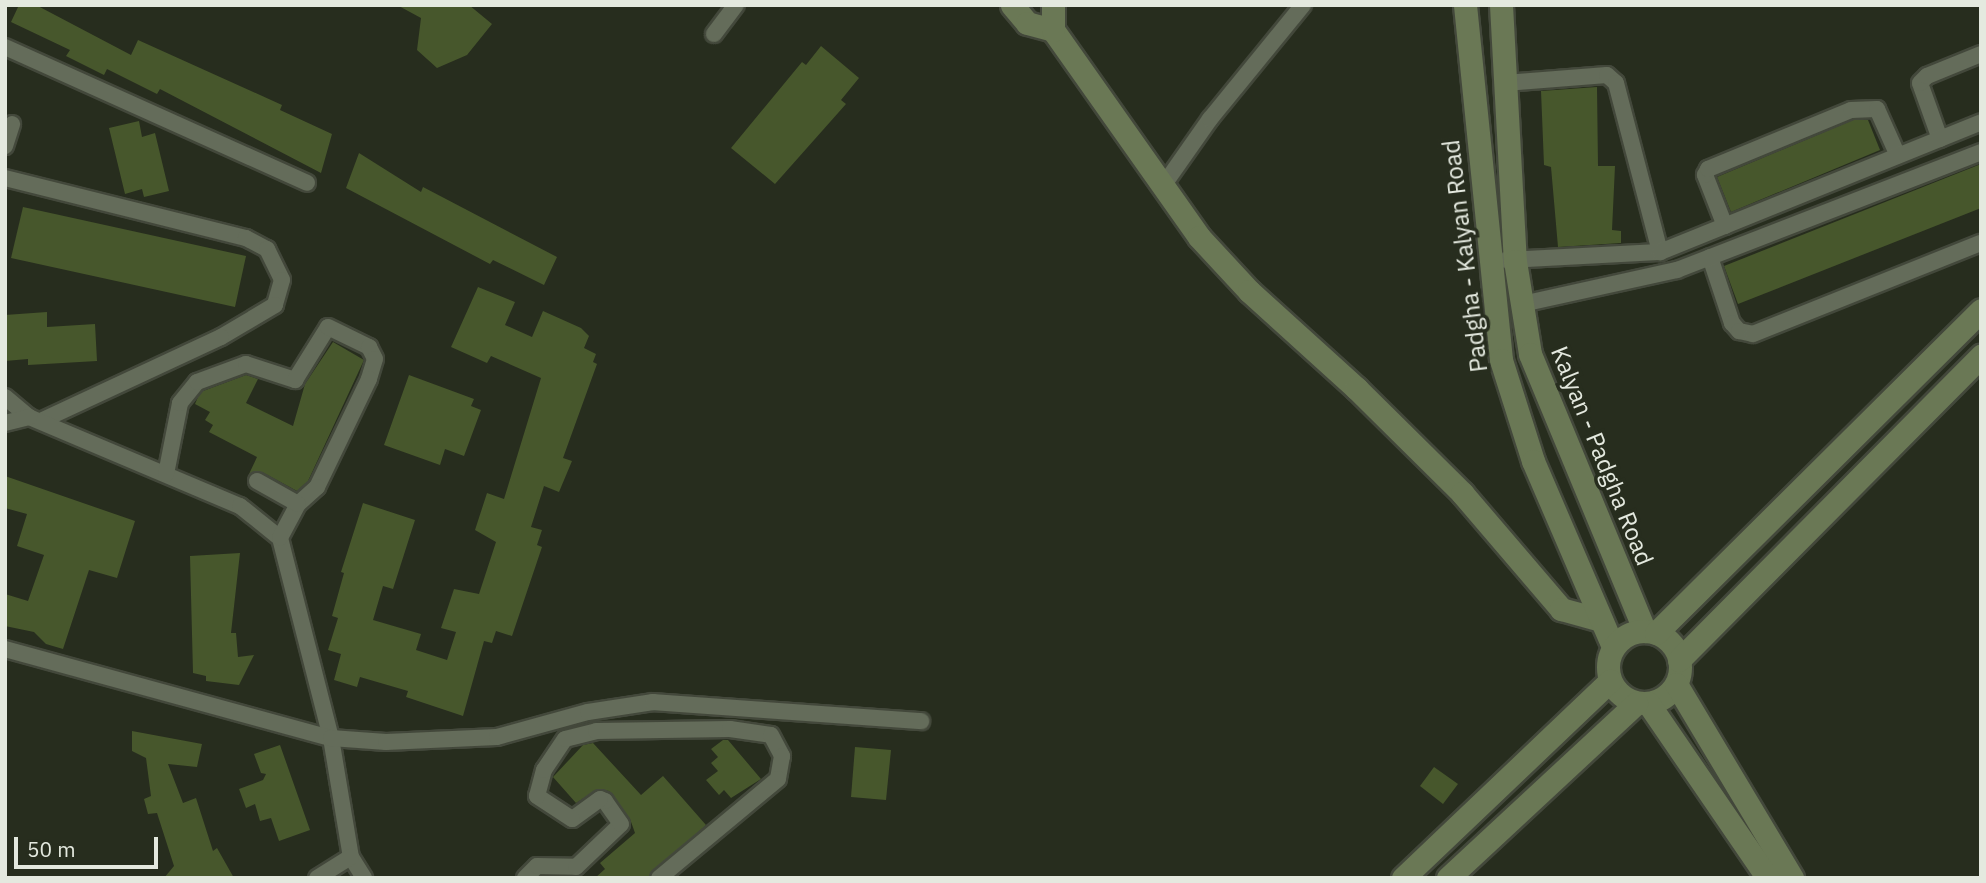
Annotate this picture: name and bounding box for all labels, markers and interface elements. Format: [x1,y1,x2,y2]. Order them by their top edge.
street label: Padgha - Kalyan Road [1436,138,1494,374]
street label: Kalyan - Padgha Road [1545,342,1659,570]
scale bar [18,824,161,868]
text: 50 m [27,835,76,863]

